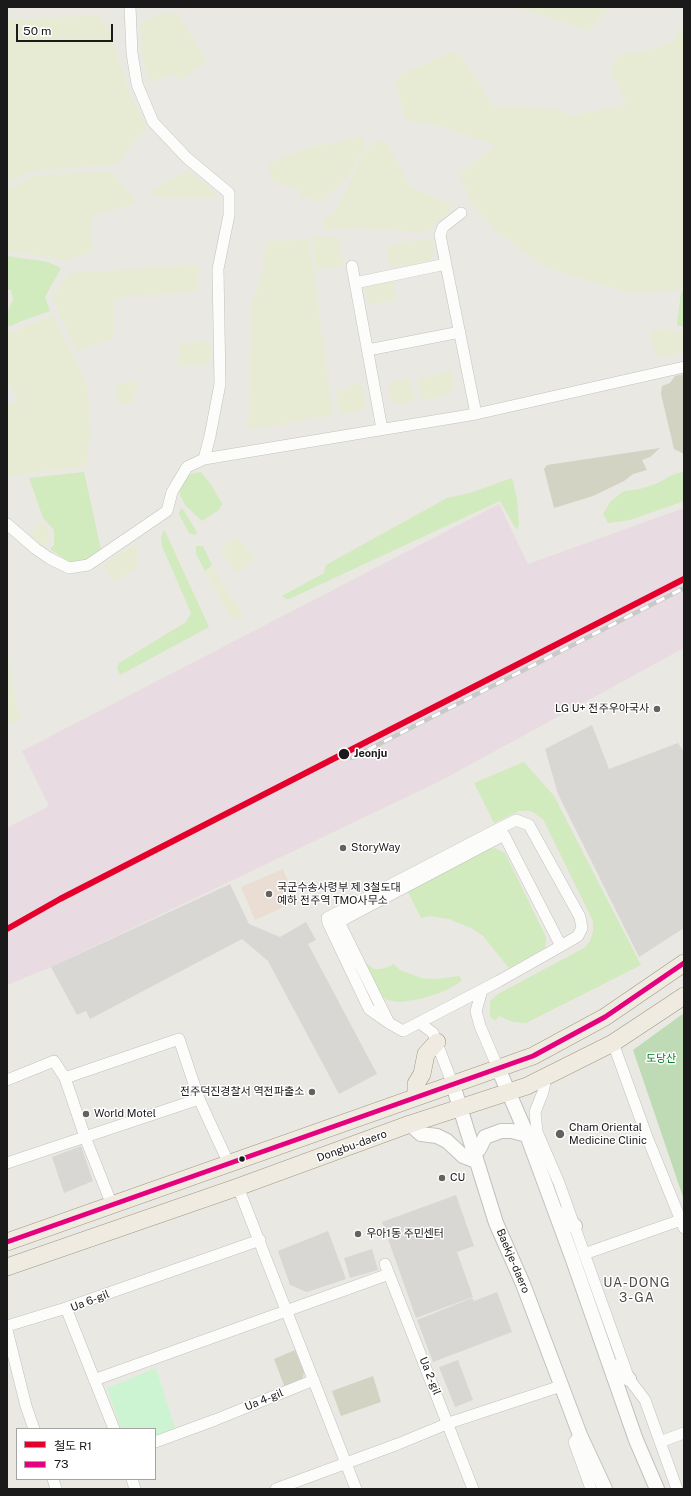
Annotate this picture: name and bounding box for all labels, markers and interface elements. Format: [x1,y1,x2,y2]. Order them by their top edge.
scale bar [18,16,115,42]
text: 50 m [23,24,51,38]
place label: LG U+ 전주우아국사 [555,702,649,716]
marker: LG U+ 전주우아국사 [652,704,662,714]
marker: Jeonju [337,747,351,761]
place label: Jeonju [354,747,387,761]
place label: StoryWay [351,841,400,855]
marker: StoryWay [338,843,348,853]
place label: 국군수송사령부 제 3철도대 예하 전주역 TMO사무소 [277,881,401,907]
marker: 국군수송사령부 제 3철도대 예하 전주역 TMO사무소 [264,889,274,899]
park label: 도당산 [646,1052,676,1066]
place label: 전주덕진경찰서 역전파출소 [180,1085,304,1099]
marker: 전주덕진경찰서 역전파출소 [307,1087,317,1097]
place label: World Motel [94,1107,156,1121]
marker: World Motel [81,1109,91,1119]
place label: Cham Oriental Medicine Clinic [569,1121,647,1147]
street label: Dongbu-daero [315,1127,389,1165]
marker: Cham Oriental Medicine Clinic [554,1128,566,1140]
unlabelled marker [237,1154,247,1164]
place label: CU [450,1171,465,1185]
marker: CU [437,1173,447,1183]
place label: 우아1동 주민센터 [366,1227,444,1241]
street label: Baekje-daero [494,1227,532,1295]
marker: 우아1동 주민센터 [353,1229,363,1239]
district label: UA-DONG 3-GA [603,1275,671,1306]
street label: Ua 6-gil [69,1288,111,1314]
street label: Ua 2-gil [416,1355,444,1397]
street label: Ua 4-gil [243,1386,285,1414]
legend [16,1428,156,1480]
text: 철도 R1 [54,1439,92,1453]
text: 73 [54,1457,69,1471]

